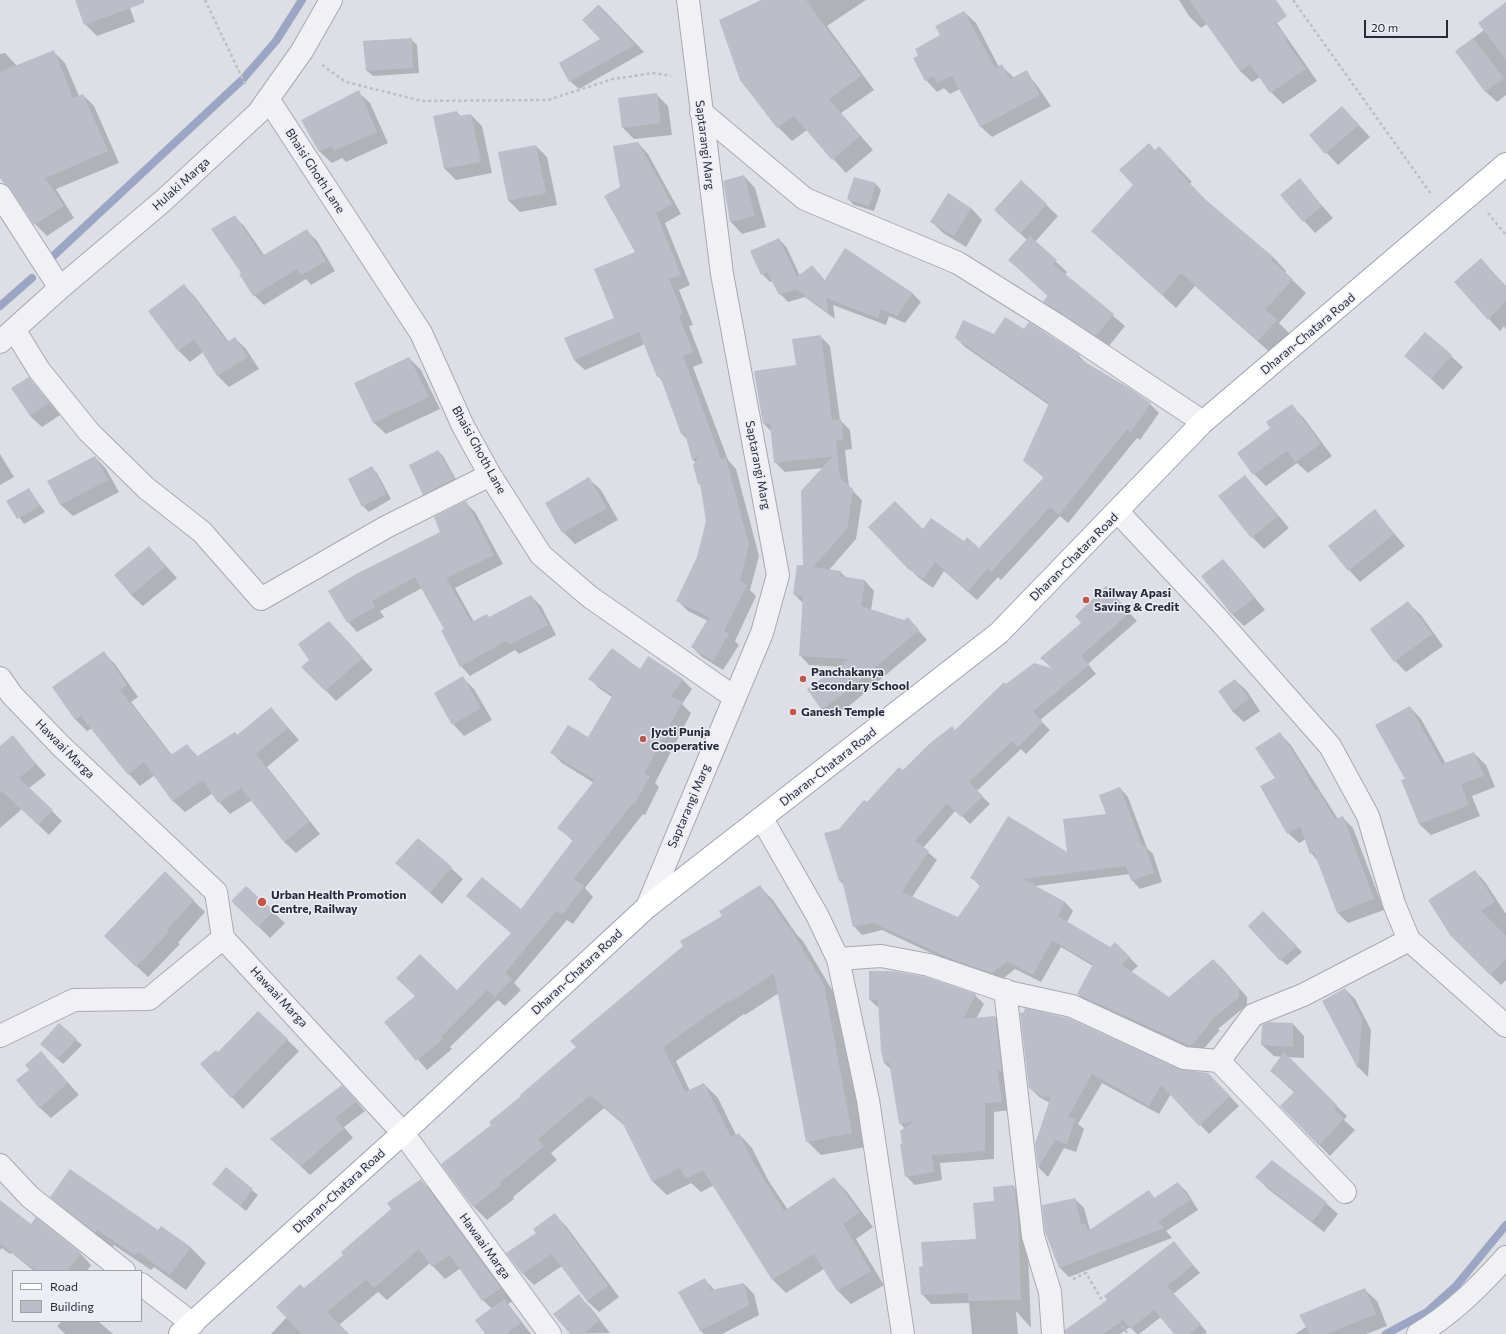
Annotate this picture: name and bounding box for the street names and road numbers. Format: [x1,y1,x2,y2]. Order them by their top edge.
street label: Saptarangi Marg [692,99,718,191]
street label: Bhaisi Ghoth Lane [282,126,348,216]
street label: Hulaki Marga [149,155,213,213]
street label: Dharan-Chatara Road [1258,290,1358,378]
street label: Bhaisi Ghoth Lane [449,404,509,496]
street label: Saptarangi Marg [742,419,774,511]
street label: Dharan-Chatara Road [1027,510,1121,604]
street label: Hawaai Marga [32,716,98,782]
street label: Dharan-Chatara Road [777,725,879,809]
street label: Saptarangi Marg [665,762,713,850]
street label: Dharan-Chatara Road [529,926,625,1018]
street label: Hawaai Marga [247,964,311,1030]
street label: Dharan-Chatara Road [290,1146,388,1236]
street label: Hawaai Marga [456,1210,514,1282]

